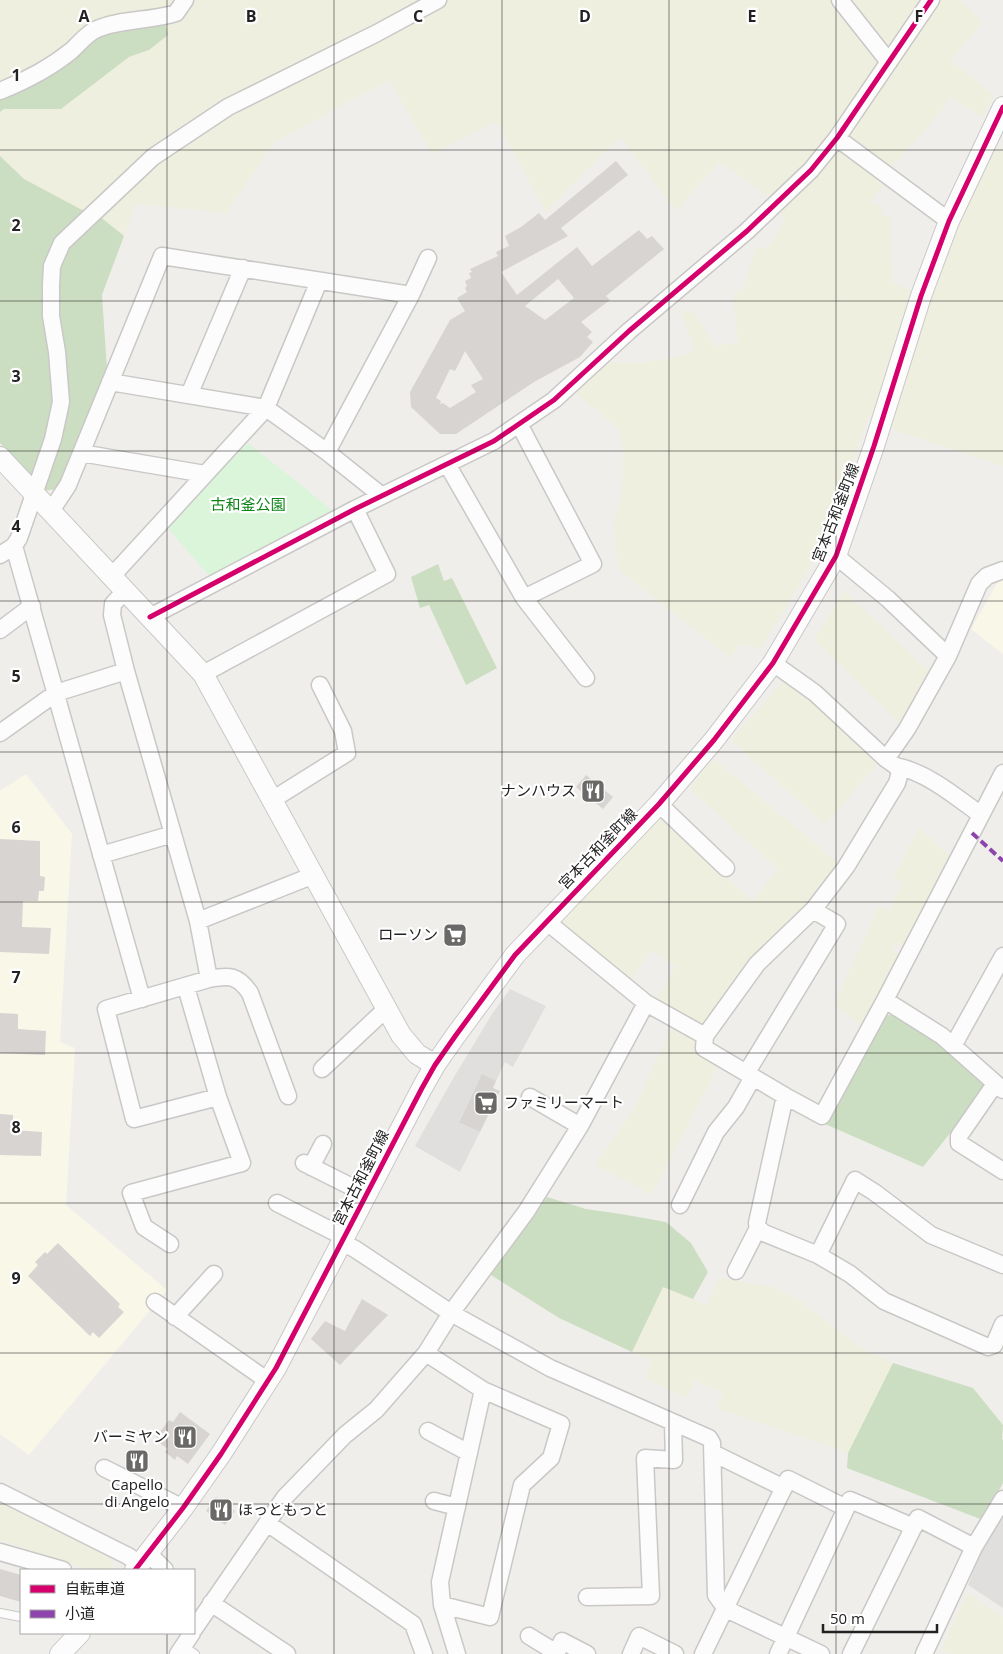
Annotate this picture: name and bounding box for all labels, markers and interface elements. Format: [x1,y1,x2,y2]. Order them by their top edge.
text: A [78,5,90,27]
text: B [246,5,256,27]
text: C [413,5,423,27]
text: D [579,5,591,27]
text: E [748,5,757,27]
text: F [915,5,923,27]
text: 1 [11,64,21,86]
text: 2 [11,214,21,236]
text: 3 [11,365,21,387]
street label: 宮本古和釜町線 [807,460,863,565]
park label: 古和釜公園 [210,494,286,514]
text: 4 [11,515,21,537]
text: 5 [11,665,21,687]
restaurant icon: ナンハウス [580,778,606,804]
place label: ナンハウス [501,780,576,800]
street label: 宮本古和釜町線 [554,804,641,893]
text: 6 [11,816,21,838]
supermarket icon: ローソン [442,922,468,948]
place label: ローソン [378,924,438,944]
text: 7 [11,966,21,988]
supermarket icon: ファミリーマート [473,1090,499,1116]
place label: ファミリーマート [504,1092,624,1112]
text: 8 [11,1116,21,1138]
street label: 宮本古和釜町線 [327,1126,393,1229]
text: 9 [11,1267,21,1289]
restaurant icon: バーミヤン [172,1424,198,1450]
place label: バーミヤン [93,1426,168,1446]
restaurant icon: Capello di Angelo [124,1448,150,1474]
place label: Capello di Angelo [105,1474,169,1511]
restaurant icon: ほっともっと [208,1497,234,1523]
place label: ほっともっと [238,1499,328,1519]
legend [20,1569,195,1634]
text: 自転車道 [65,1578,125,1598]
scale bar [823,1602,937,1634]
text: 小道 [65,1603,95,1623]
text: 50 m [830,1608,865,1628]

